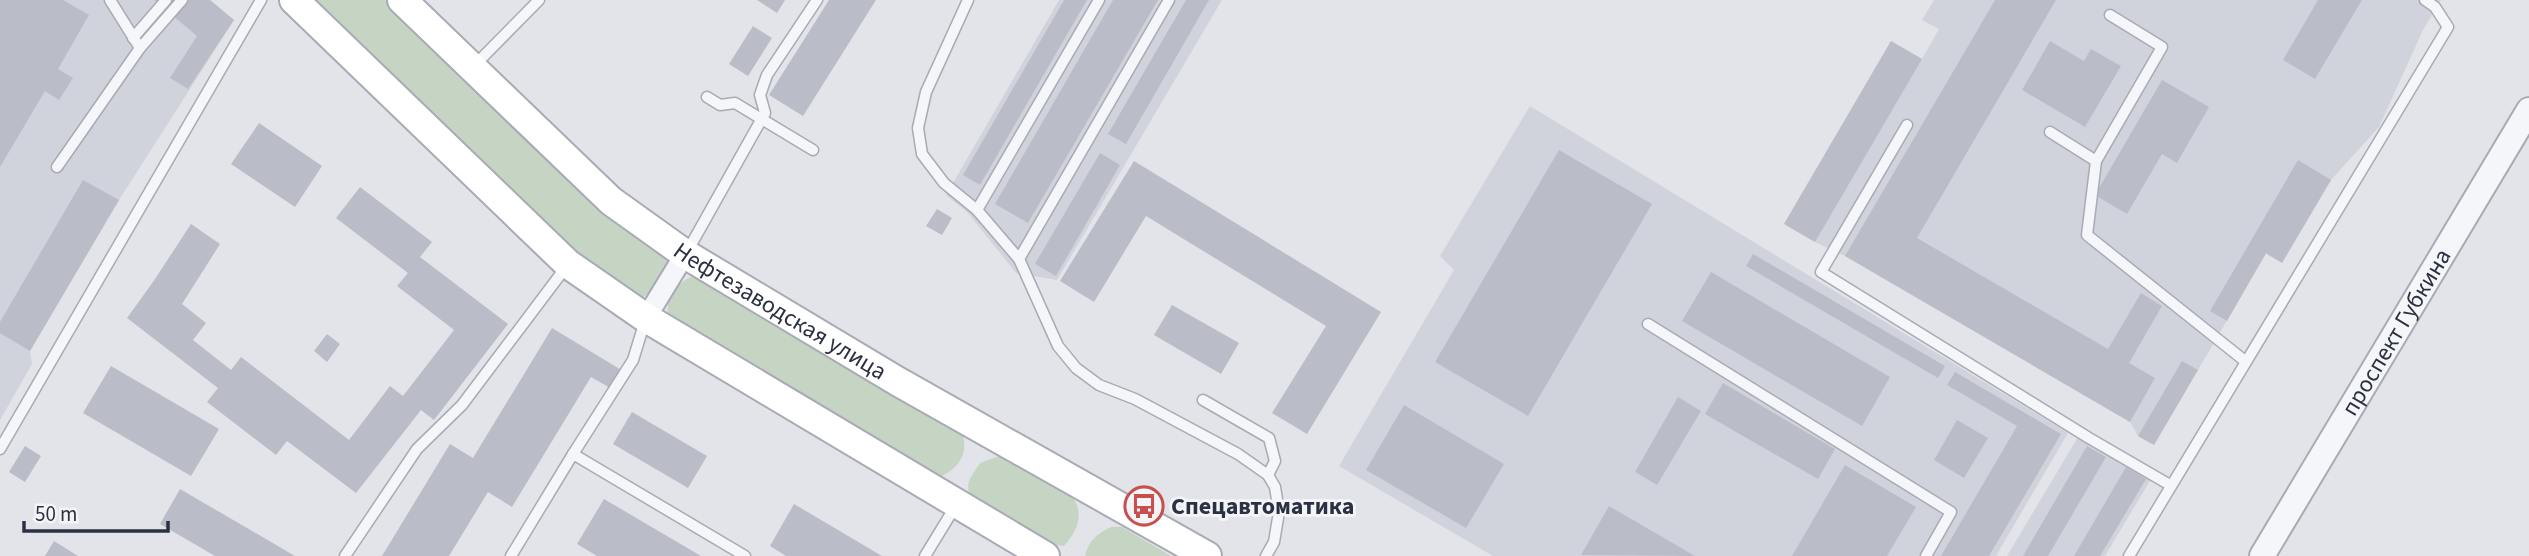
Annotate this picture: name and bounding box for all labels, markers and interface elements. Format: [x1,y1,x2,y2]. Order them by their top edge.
street label: Нефтезаводская улица [666,234,893,389]
street label: проспект Губкина [2333,242,2460,423]
bus stop icon: Спецавтоматика [1123,485,1165,527]
place label: Спецавтоматика [1171,489,1354,524]
scale bar [24,490,168,534]
text: 50 m [35,499,77,529]

